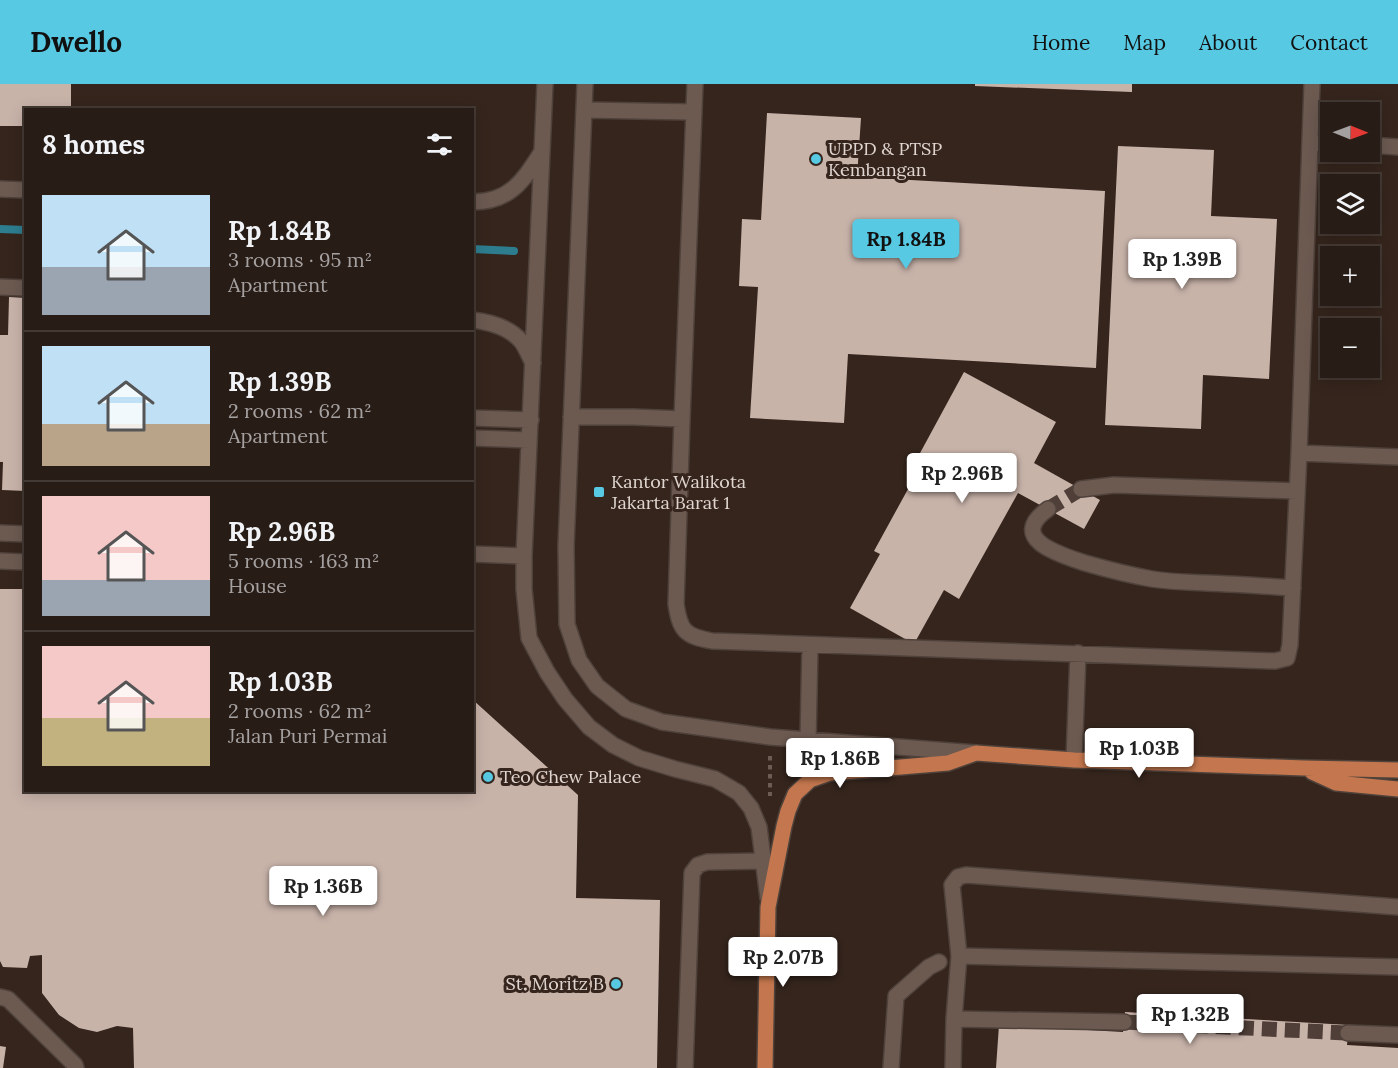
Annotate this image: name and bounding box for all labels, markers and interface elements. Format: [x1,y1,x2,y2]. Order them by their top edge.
text: Dwello [30,24,122,60]
text: Home [1032,29,1090,56]
text: Map [1123,29,1166,56]
text: About [1199,29,1257,56]
text: Contact [1290,29,1368,56]
north arrow [1320,102,1380,162]
map controls [1320,102,1380,378]
text: 8 homes [42,128,145,161]
icon: filters [423,128,456,161]
place label: UPPD & PTSP Kembangan [828,137,942,181]
marker: UPPD & PTSP Kembangan [809,152,823,166]
button: layers [1320,174,1380,234]
text: Rp 1.84B [228,214,331,247]
icon: home [90,219,162,291]
pin: Rp 1.84B [844,219,968,270]
text: Rp 1.84B [866,226,946,251]
pin: Rp 1.39B [1120,239,1244,290]
text: Rp 1.39B [1142,246,1222,271]
button: + [1320,246,1380,306]
text: 3 rooms · 95 m² [228,247,372,272]
text: Apartment [228,272,328,297]
button: − [1320,318,1380,378]
text: Rp 1.39B [228,365,331,398]
icon: home [90,370,162,442]
text: 2 rooms · 62 m² [228,398,372,423]
text: Apartment [228,423,328,448]
pin: Rp 2.96B [900,453,1024,504]
text: Rp 2.96B [921,460,1003,485]
place label: Kantor Walikota Jakarta Barat 1 [610,470,746,514]
marker: Kantor Walikota Jakarta Barat 1 [592,485,606,499]
text: Rp 2.96B [228,515,335,548]
icon: home [90,520,162,592]
text: 5 rooms · 163 m² [228,548,380,573]
text: House [228,573,287,598]
text: Rp 1.03B [228,665,333,698]
icon: home [90,670,162,742]
text: 2 rooms · 62 m² [228,698,372,723]
text: Jalan Puri Permai [228,723,387,748]
pin: Rp 1.03B [1077,728,1201,779]
text: Rp 1.03B [1099,735,1179,760]
pin: Rp 1.86B [778,738,902,789]
text: Rp 1.86B [800,745,880,770]
place label: Teo Chew Palace [500,765,642,788]
marker: Teo Chew Palace [481,770,495,784]
pin: Rp 1.36B [261,866,385,917]
text: Rp 1.36B [283,873,363,898]
pin: Rp 2.07B [721,937,845,988]
text: Rp 2.07B [742,944,824,969]
place label: St. Moritz B [506,972,604,995]
marker: St. Moritz B [609,977,623,991]
pin: Rp 1.32B [1128,994,1252,1045]
text: Rp 1.32B [1151,1001,1229,1026]

